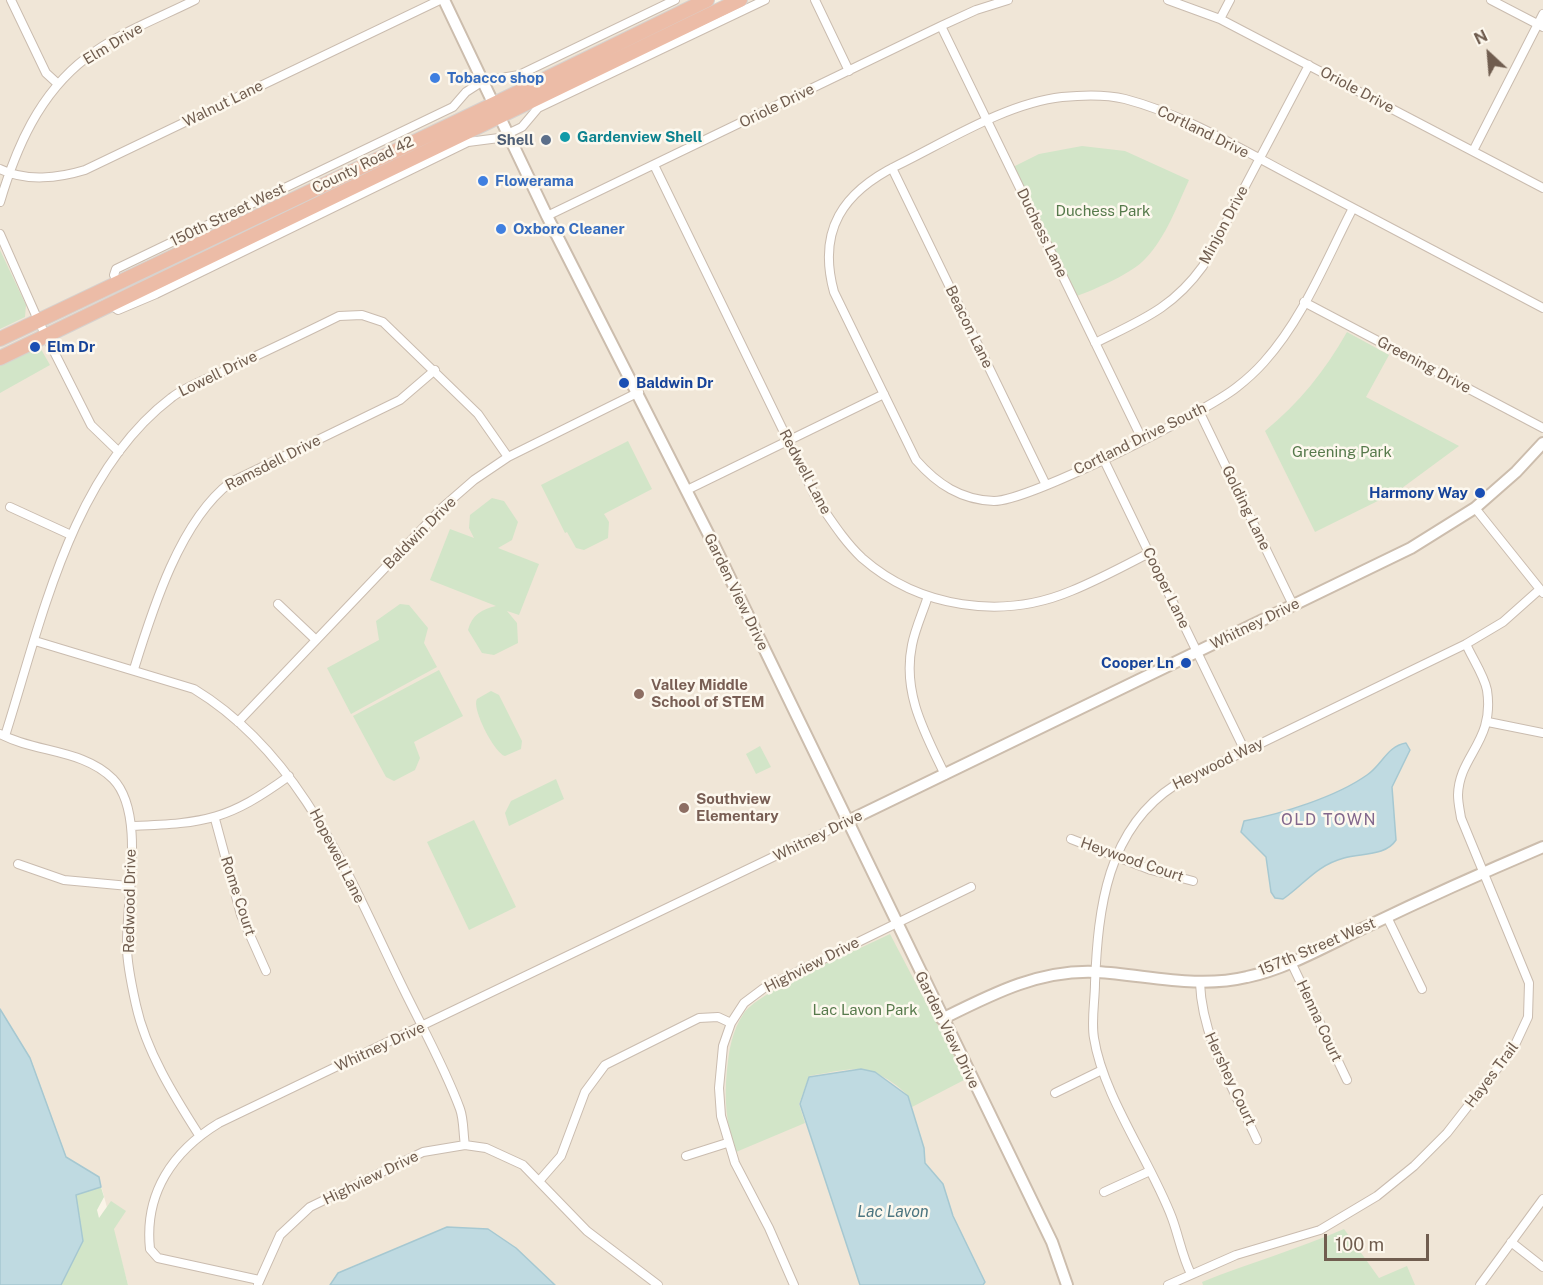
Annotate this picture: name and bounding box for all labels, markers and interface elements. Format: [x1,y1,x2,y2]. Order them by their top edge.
street label: Elm Drive [80,19,146,69]
north arrow [1459,24,1519,84]
text: N [1471,26,1491,49]
street label: Oriole Drive [1317,63,1397,117]
place label: Tobacco shop [447,69,544,87]
marker: Tobacco shop [428,71,442,85]
street label: Walnut Lane [180,77,266,131]
street label: Oriole Drive [737,80,817,132]
street label: Cortland Drive [1154,102,1252,162]
place label: Gardenview Shell [577,128,702,146]
marker: Gardenview Shell [558,130,572,144]
place label: Shell [496,131,534,149]
street label: County Road 42 [309,133,417,197]
marker: Shell [539,133,553,147]
place label: Flowerama [495,172,574,190]
marker: Flowerama [476,174,490,188]
street label: 150th Street West [168,179,288,251]
street label: Minjon Drive [1196,183,1252,267]
street label: Duchess Lane [1013,185,1071,281]
park label: Duchess Park [1055,202,1151,220]
place label: Oxboro Cleaner [513,220,625,238]
marker: Oxboro Cleaner [494,222,508,236]
street label: Beacon Lane [941,283,997,371]
street label: Greening Drive [1374,333,1474,397]
place label: Elm Dr [47,338,95,356]
marker: Elm Dr [28,340,42,354]
street label: Lowell Drive [176,347,260,401]
place label: Baldwin Dr [636,374,714,392]
marker: Baldwin Dr [617,376,631,390]
street label: Cortland Drive South [1071,399,1209,479]
street label: Redwell Lane [775,426,835,518]
street label: Ramsdell Drive [222,431,324,495]
park label: Greening Park [1292,443,1392,461]
street label: Golding Lane [1218,463,1274,553]
place label: Harmony Way [1369,484,1468,502]
marker: Harmony Way [1473,486,1487,500]
street label: Baldwin Drive [380,493,460,573]
street label: Garden View Drive [700,530,772,654]
street label: Cooper Lane [1139,544,1193,632]
street label: Whitney Drive [1207,595,1303,653]
place label: Cooper Ln [1101,654,1174,672]
marker: Cooper Ln [1179,656,1193,670]
place label: Valley Middle School of STEM [651,676,765,711]
marker: Valley Middle School of STEM [632,687,646,701]
street label: Heywood Way [1170,734,1266,794]
place label: Southview Elementary [696,790,779,825]
marker: Southview Elementary [677,801,691,815]
street label: Hopewell Lane [305,806,369,906]
street label: Whitney Drive [770,807,866,865]
district label: OLD TOWN [1281,810,1377,830]
street label: Heywood Court [1078,834,1186,886]
street label: Redwood Drive [120,849,140,953]
street label: Rome Court [217,854,259,938]
street label: 157th Street West [1256,914,1378,980]
street label: Highview Drive [762,933,862,997]
street label: Garden View Drive [911,968,983,1092]
street label: Henna Court [1292,977,1346,1065]
park label: Lac Lavon Park [812,1001,918,1019]
street label: Whitney Drive [332,1018,428,1076]
street label: Hershey Court [1200,1029,1260,1129]
street label: Hayes Trail [1461,1039,1523,1111]
street label: Highview Drive [320,1147,422,1209]
water label: Lac Lavon [857,1202,929,1222]
scale bar [1327,1222,1432,1260]
text: 100 m [1335,1234,1384,1255]

